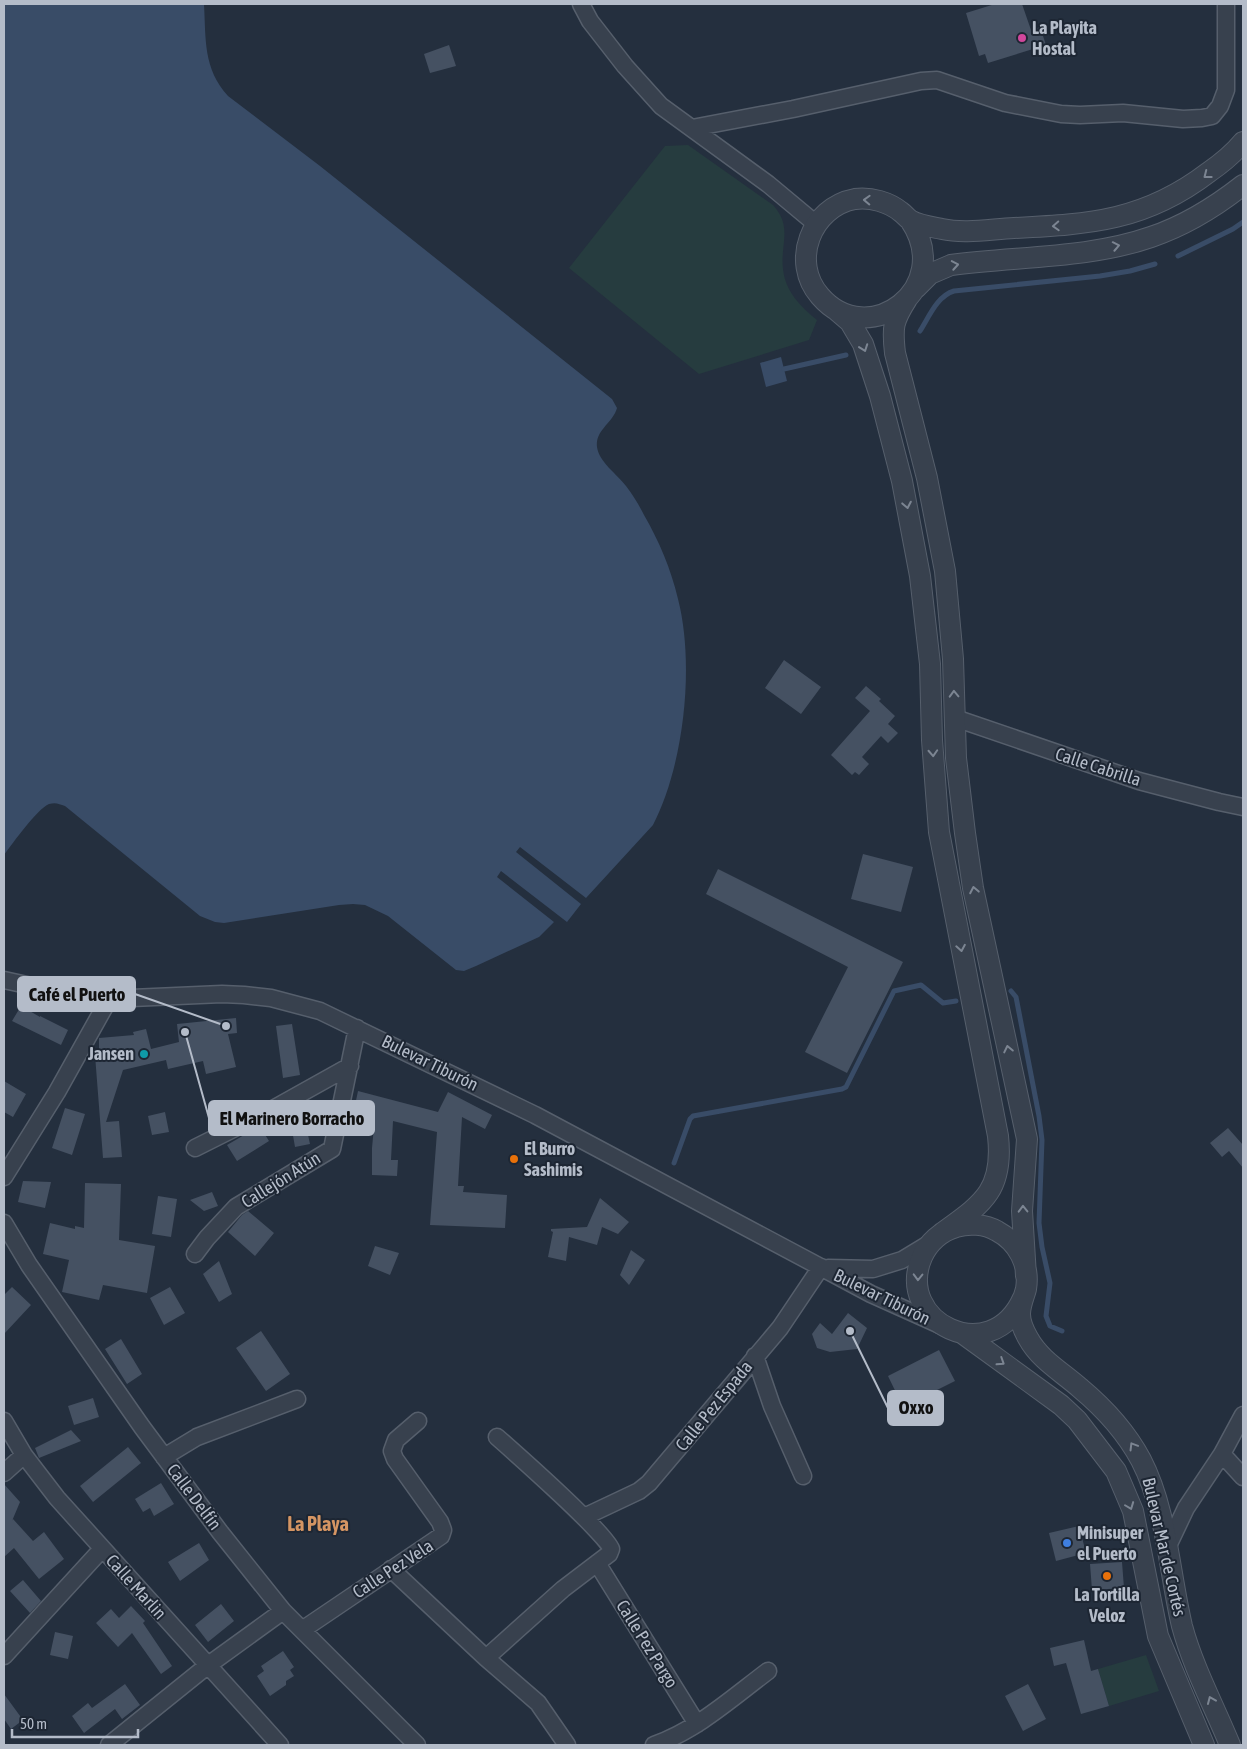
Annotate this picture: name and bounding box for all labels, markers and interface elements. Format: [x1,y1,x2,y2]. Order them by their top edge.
place label: La Playita Hostal [1032,17,1097,59]
marker: La Playita Hostal [1016,32,1028,44]
one-way arrow [1204,169,1213,177]
one-way arrow [863,194,871,205]
one-way arrow [1052,221,1060,232]
one-way arrow [1112,241,1121,252]
one-way arrow [951,260,960,270]
one-way arrow [858,344,868,352]
one-way arrow [901,501,911,509]
one-way arrow [949,690,960,698]
street label: Calle Cabrilla [1053,743,1144,790]
one-way arrow [927,749,938,757]
one-way arrow [970,886,980,895]
one-way arrow [955,944,965,953]
callout: Café el Puerto [18,977,135,1011]
text: Café el Puerto [29,983,125,1005]
street label: Bulevar Tiburón [379,1030,482,1095]
place label: Jansen [87,1043,134,1064]
one-way arrow [1003,1045,1013,1054]
marker: Jansen [138,1048,150,1060]
callout: El Marinero Borracho [209,1101,374,1135]
text: El Marinero Borracho [219,1107,365,1129]
place label: El Burro Sashimis [524,1138,583,1180]
street label: Callejón Atún [237,1147,324,1212]
marker: El Burro Sashimis [508,1153,520,1165]
one-way arrow [1018,1205,1028,1213]
street label: Bulevar Tiburón [831,1264,934,1329]
one-way arrow [913,1274,923,1281]
street label: Calle Pez Espada [671,1356,756,1455]
one-way arrow [996,1356,1005,1365]
callout: Oxxo [888,1391,943,1425]
text: Oxxo [898,1396,934,1418]
one-way arrow [1129,1443,1139,1452]
street label: Calle Delfín [163,1460,226,1534]
street label: Bulevar Mar de Cortés [1138,1475,1191,1618]
one-way arrow [1124,1501,1134,1510]
district label: La Playa [287,1512,349,1535]
place label: Minisuper el Puerto [1077,1522,1144,1564]
street label: Calle Pez Vela [349,1535,437,1602]
marker: Minisuper el Puerto [1061,1537,1073,1549]
street label: Calle Marlin [102,1550,171,1623]
marker: La Tortilla Veloz [1101,1570,1113,1582]
place label: La Tortilla Veloz [1074,1584,1140,1626]
street label: Calle Pez Pargo [612,1596,683,1692]
one-way arrow [1207,1696,1218,1705]
scale bar [12,1706,139,1738]
text: 50 m [20,1715,47,1732]

